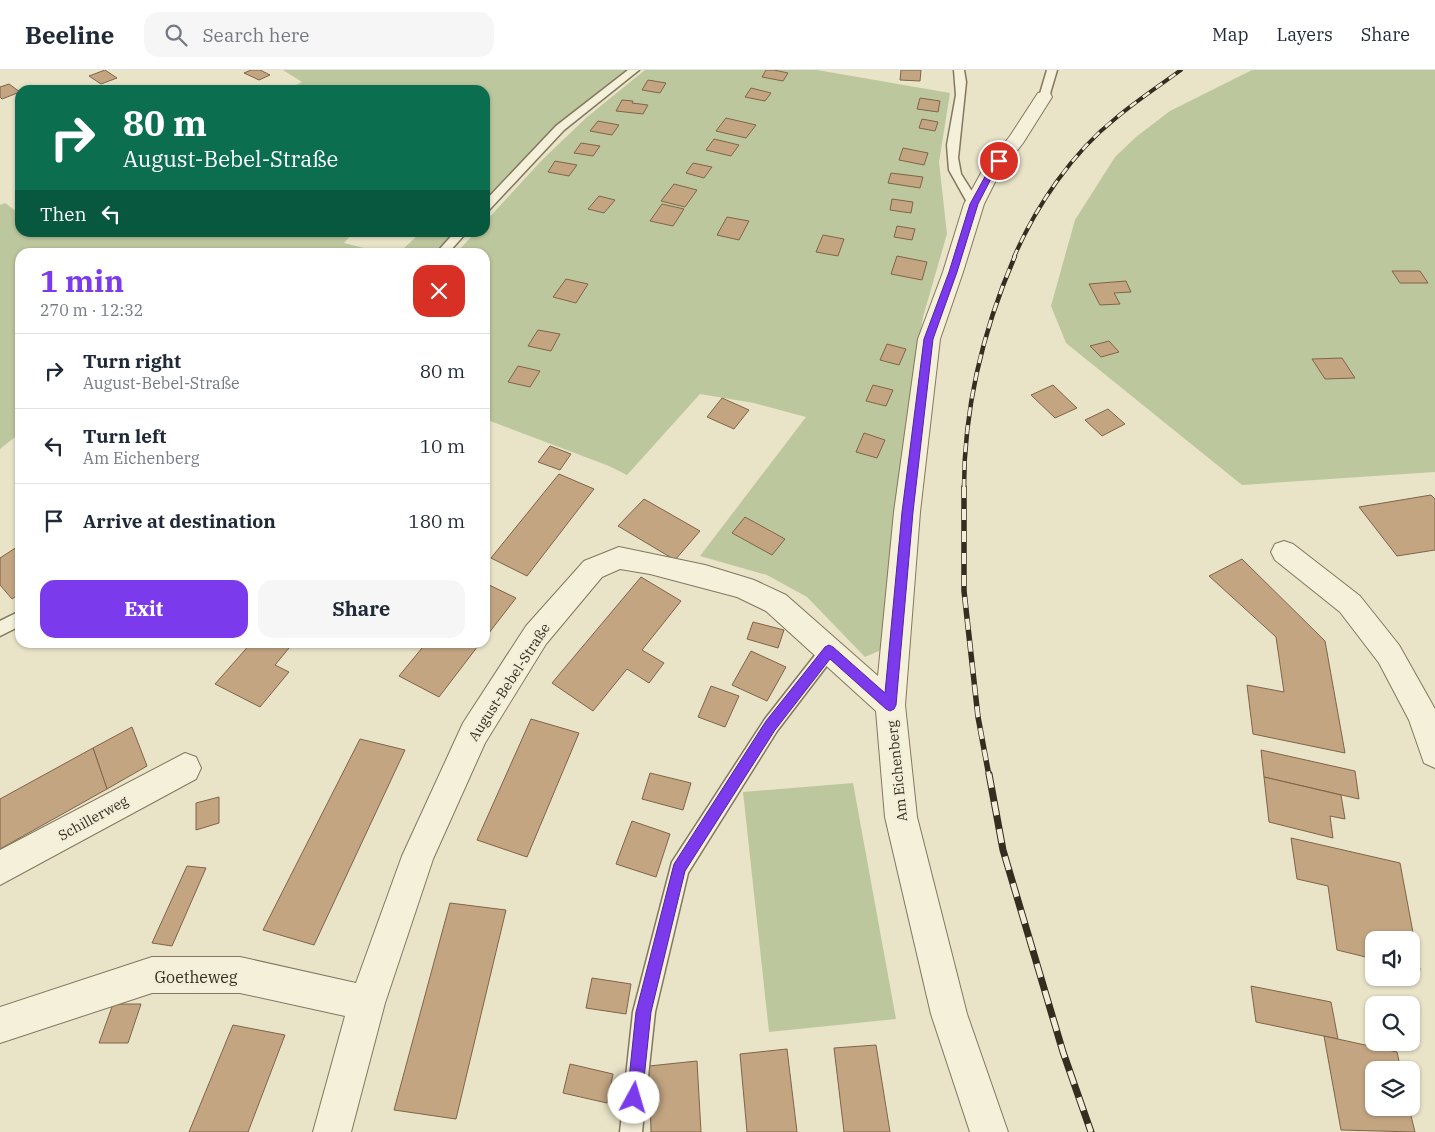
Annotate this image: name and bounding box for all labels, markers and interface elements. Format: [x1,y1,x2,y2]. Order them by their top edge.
search box [144,12,494,57]
text: Beeline [25,19,114,51]
icon: search [162,21,190,49]
text: Search here [202,23,309,47]
text: Map [1212,23,1249,46]
text: Layers [1277,23,1333,46]
text: Share [1361,23,1410,46]
text: 80 m [123,100,207,146]
icon: right [40,105,105,170]
pin [978,140,1020,182]
text: August-Bebel-Straße [123,144,338,173]
icon: arrive [985,147,1013,175]
icon: left [97,200,125,228]
text: Then [40,202,87,226]
text: 1 min [40,261,124,300]
button: close [413,265,465,317]
text: 270 m · 12:32 [40,300,143,320]
text: Turn right [83,349,181,373]
icon: right [40,357,68,385]
text: 80 m [420,359,465,383]
text: August-Bebel-Straße [83,373,240,393]
text: Turn left [83,424,166,448]
icon: left [40,432,68,460]
text: 10 m [420,434,465,458]
text: Am Eichenberg [83,448,199,468]
icon: arrive [40,507,68,535]
text: Arrive at destination [83,509,276,533]
text: 180 m [408,509,465,533]
button: Exit [40,580,248,638]
button: Share [258,580,465,638]
street label: August-Bebel-Straße [464,620,554,744]
street label: Am Eichenberg [883,719,911,823]
street label: Schillerweg [55,791,131,845]
map controls [1365,931,1420,1116]
button: sound [1365,931,1420,986]
street label: Goetheweg [154,967,238,987]
button: search [1365,996,1420,1051]
button: layers [1365,1061,1420,1116]
position arrow [607,1071,659,1123]

